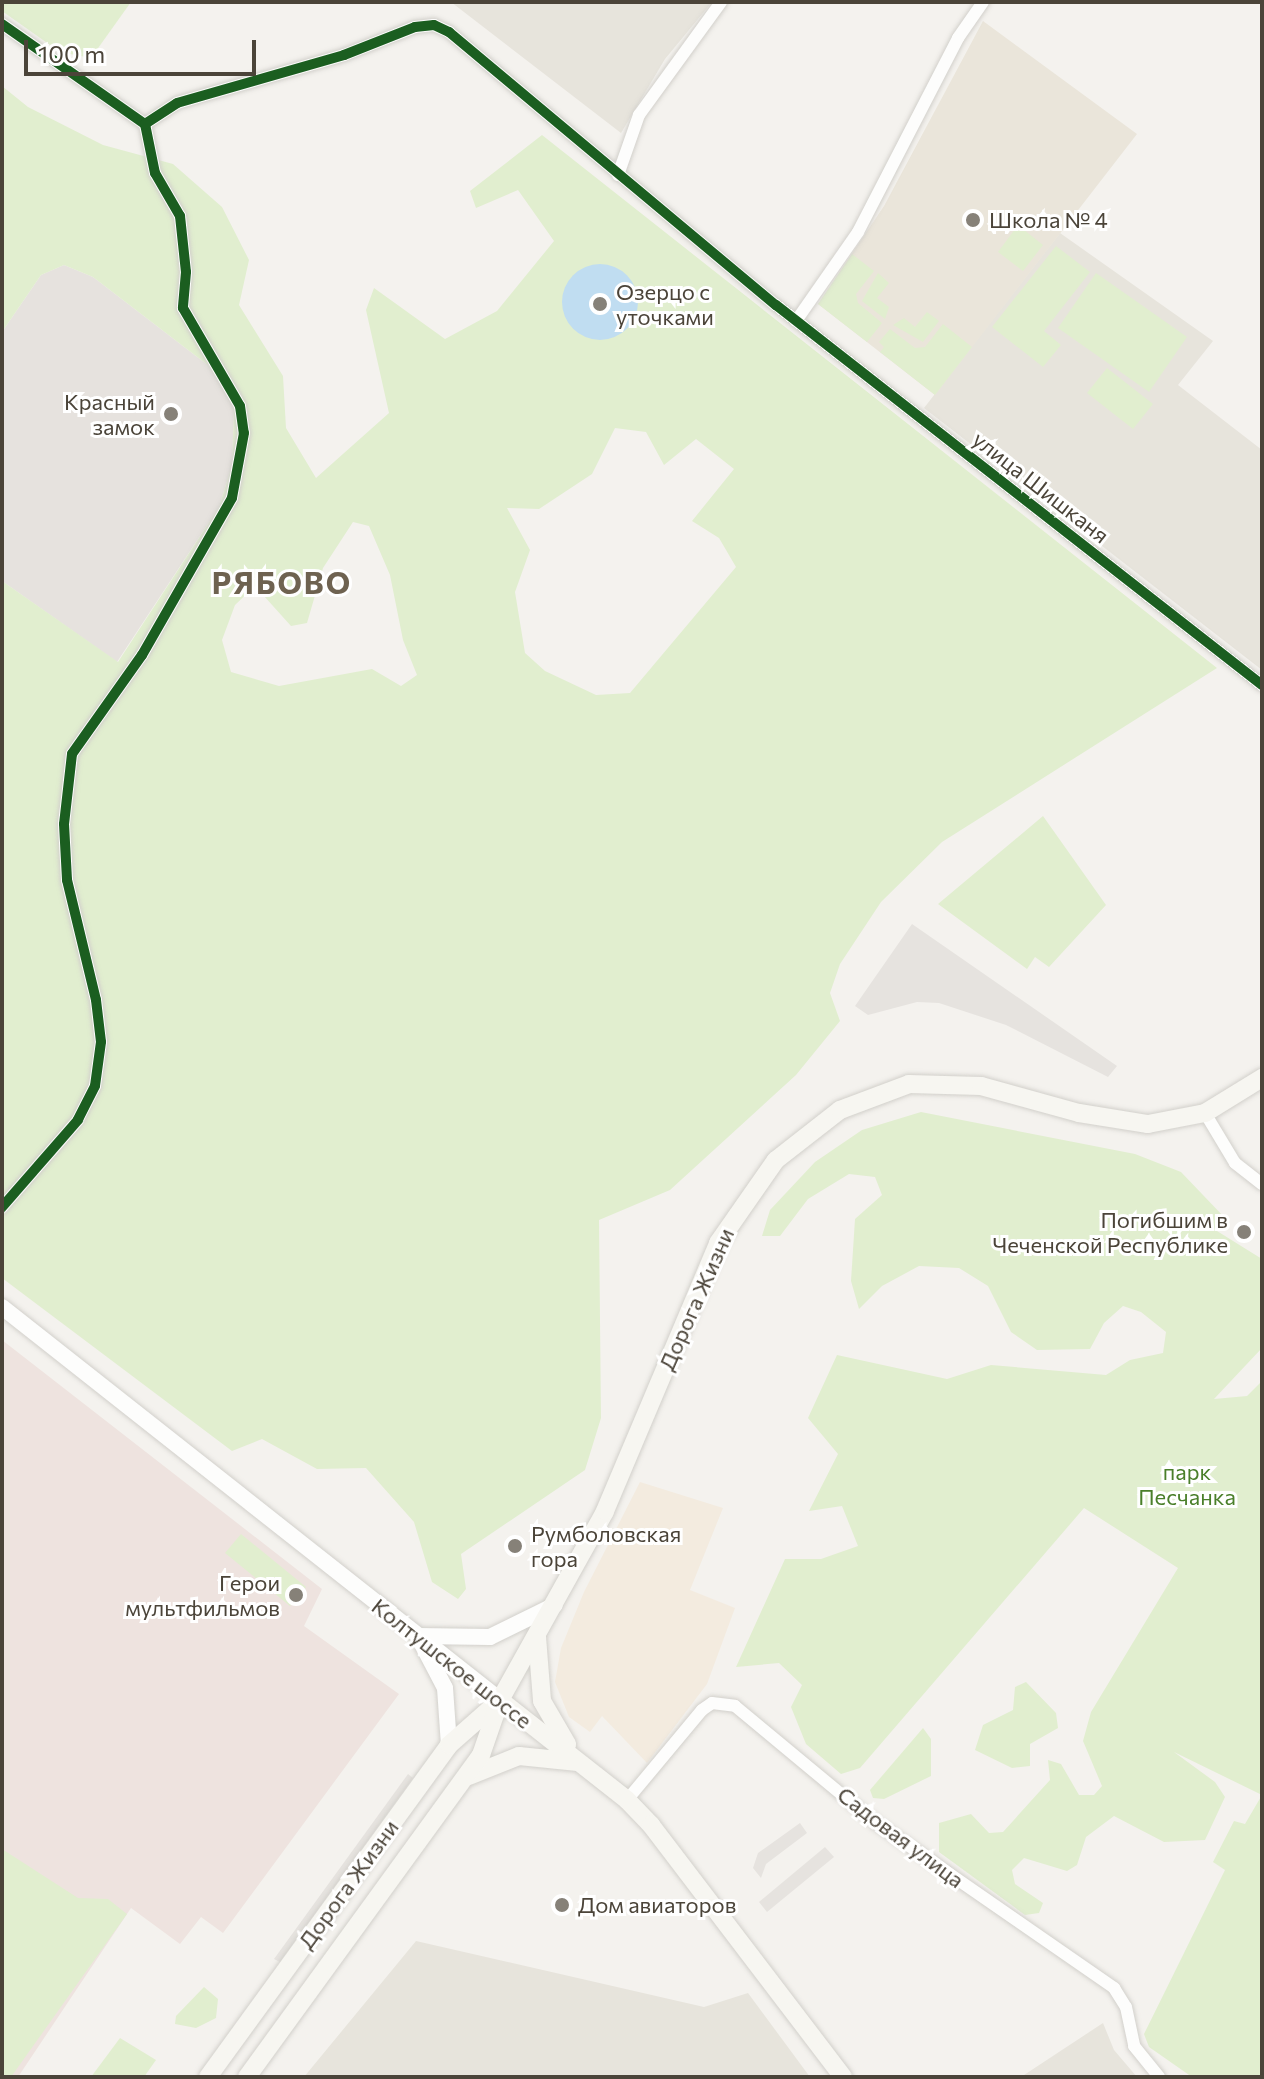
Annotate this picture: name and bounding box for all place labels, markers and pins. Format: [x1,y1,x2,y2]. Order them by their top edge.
place label: Школа № 4 [989,207,1108,233]
marker: Школа № 4 [964,211,982,229]
place label: Озерцо с уточками [616,278,714,330]
marker: Озерцо с уточками [591,295,609,313]
place label: Красный замок [64,388,155,440]
marker: Красный замок [162,405,180,423]
place label: Погибшим в Чеченской Республике [992,1206,1228,1258]
marker: Погибшим в Чеченской Республике [1235,1223,1253,1241]
place label: Румболовская гора [531,1520,681,1572]
marker: Румболовская гора [506,1537,524,1555]
place label: Герои мультфильмов [125,1569,280,1620]
marker: Герои мультфильмов [287,1586,305,1604]
place label: Дом авиаторов [578,1892,736,1918]
marker: Дом авиаторов [553,1896,571,1914]

